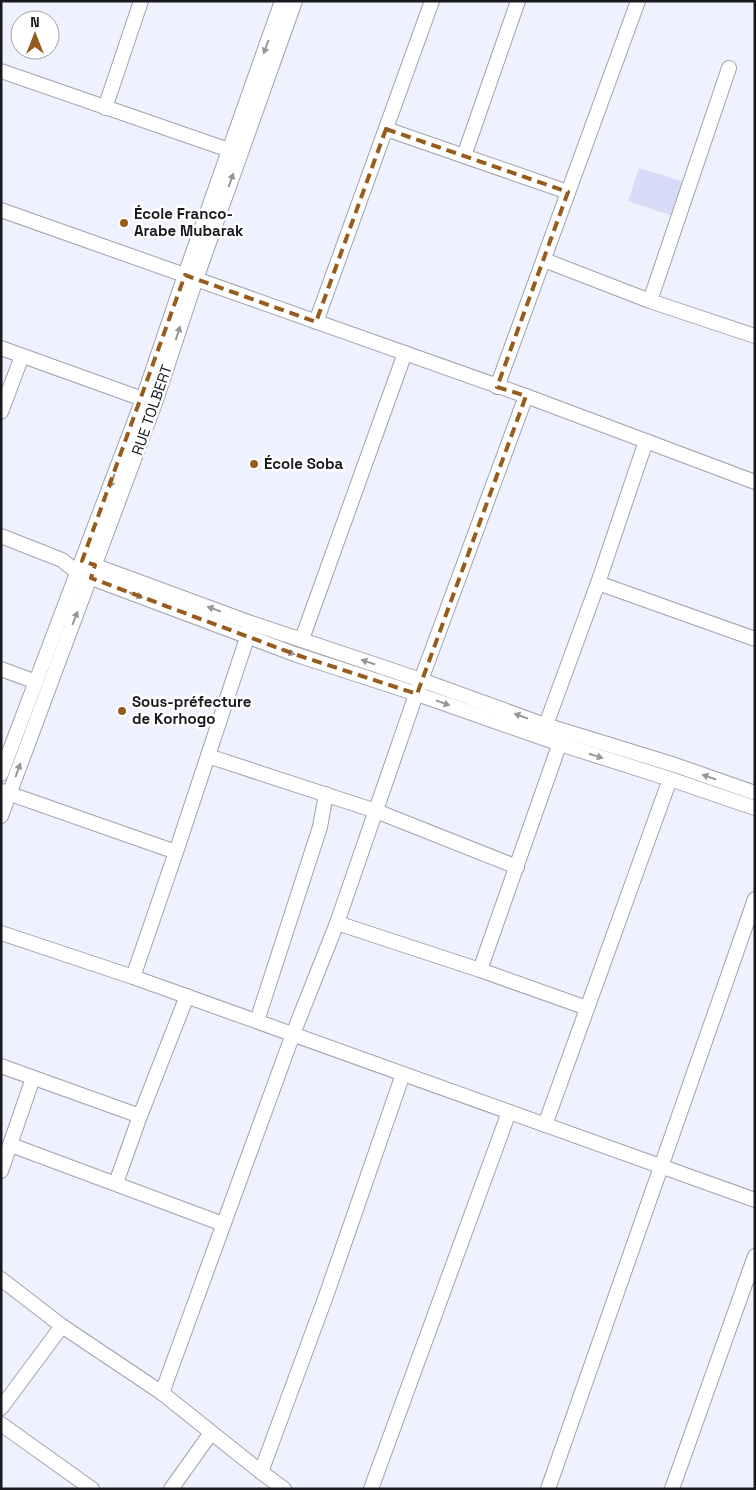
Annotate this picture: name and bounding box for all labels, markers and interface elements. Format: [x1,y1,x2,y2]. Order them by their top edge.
north arrow [10,10,60,60]
text: N [30,13,40,31]
one-way arrow [262,40,270,55]
one-way arrow [228,172,235,187]
place label: École Franco- Arabe Mubarak [134,204,244,240]
marker: École Franco- Arabe Mubarak [118,217,130,229]
one-way arrow [175,326,182,341]
street label: RUE TOLBERT [127,362,176,458]
place label: École Soba [264,454,344,473]
marker: École Soba [248,458,260,470]
one-way arrow [108,473,115,488]
one-way arrow [129,592,143,600]
one-way arrow [206,605,221,613]
one-way arrow [72,611,80,625]
one-way arrow [281,649,296,656]
one-way arrow [360,658,375,665]
place label: Sous-préfecture de Korhogo [132,692,252,728]
one-way arrow [436,699,451,707]
marker: Sous-préfecture de Korhogo [116,705,128,717]
one-way arrow [513,712,528,720]
one-way arrow [589,753,604,760]
one-way arrow [14,762,22,777]
one-way arrow [701,773,716,780]

